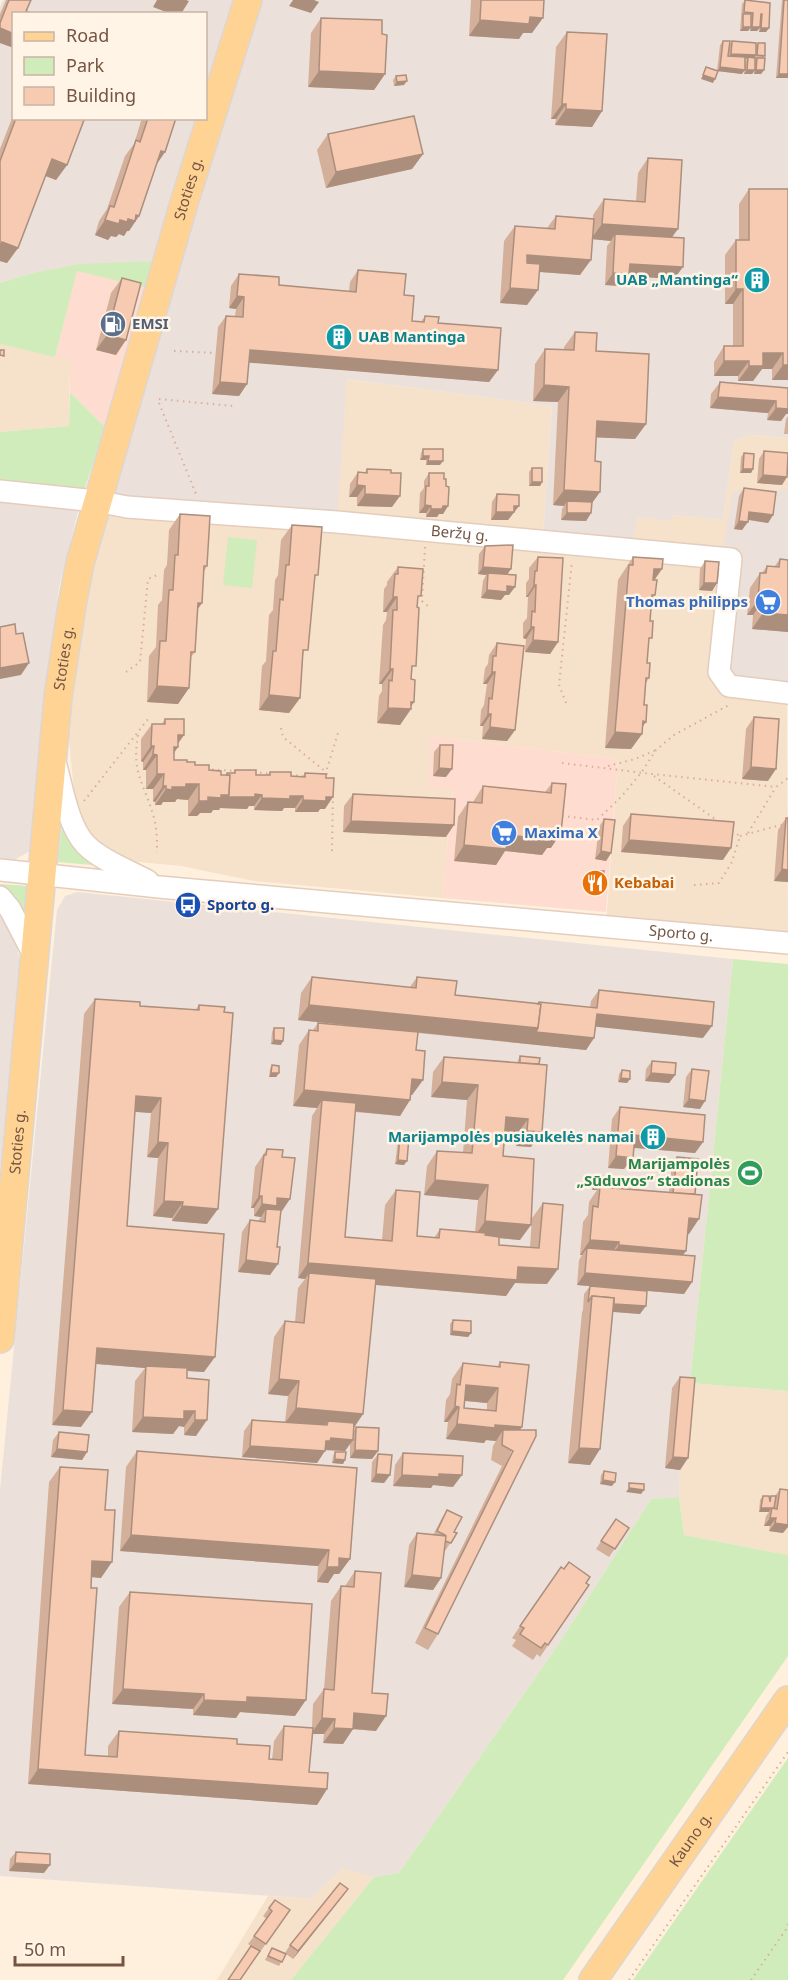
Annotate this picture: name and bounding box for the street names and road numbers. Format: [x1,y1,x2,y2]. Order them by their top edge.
street label: Stoties g. [169,155,207,222]
street label: Beržų g. [430,520,490,545]
street label: Stoties g. [48,624,78,691]
street label: Sporto g. [648,920,714,945]
street label: Stoties g. [4,1109,30,1175]
street label: Kauno g. [664,1808,716,1870]

